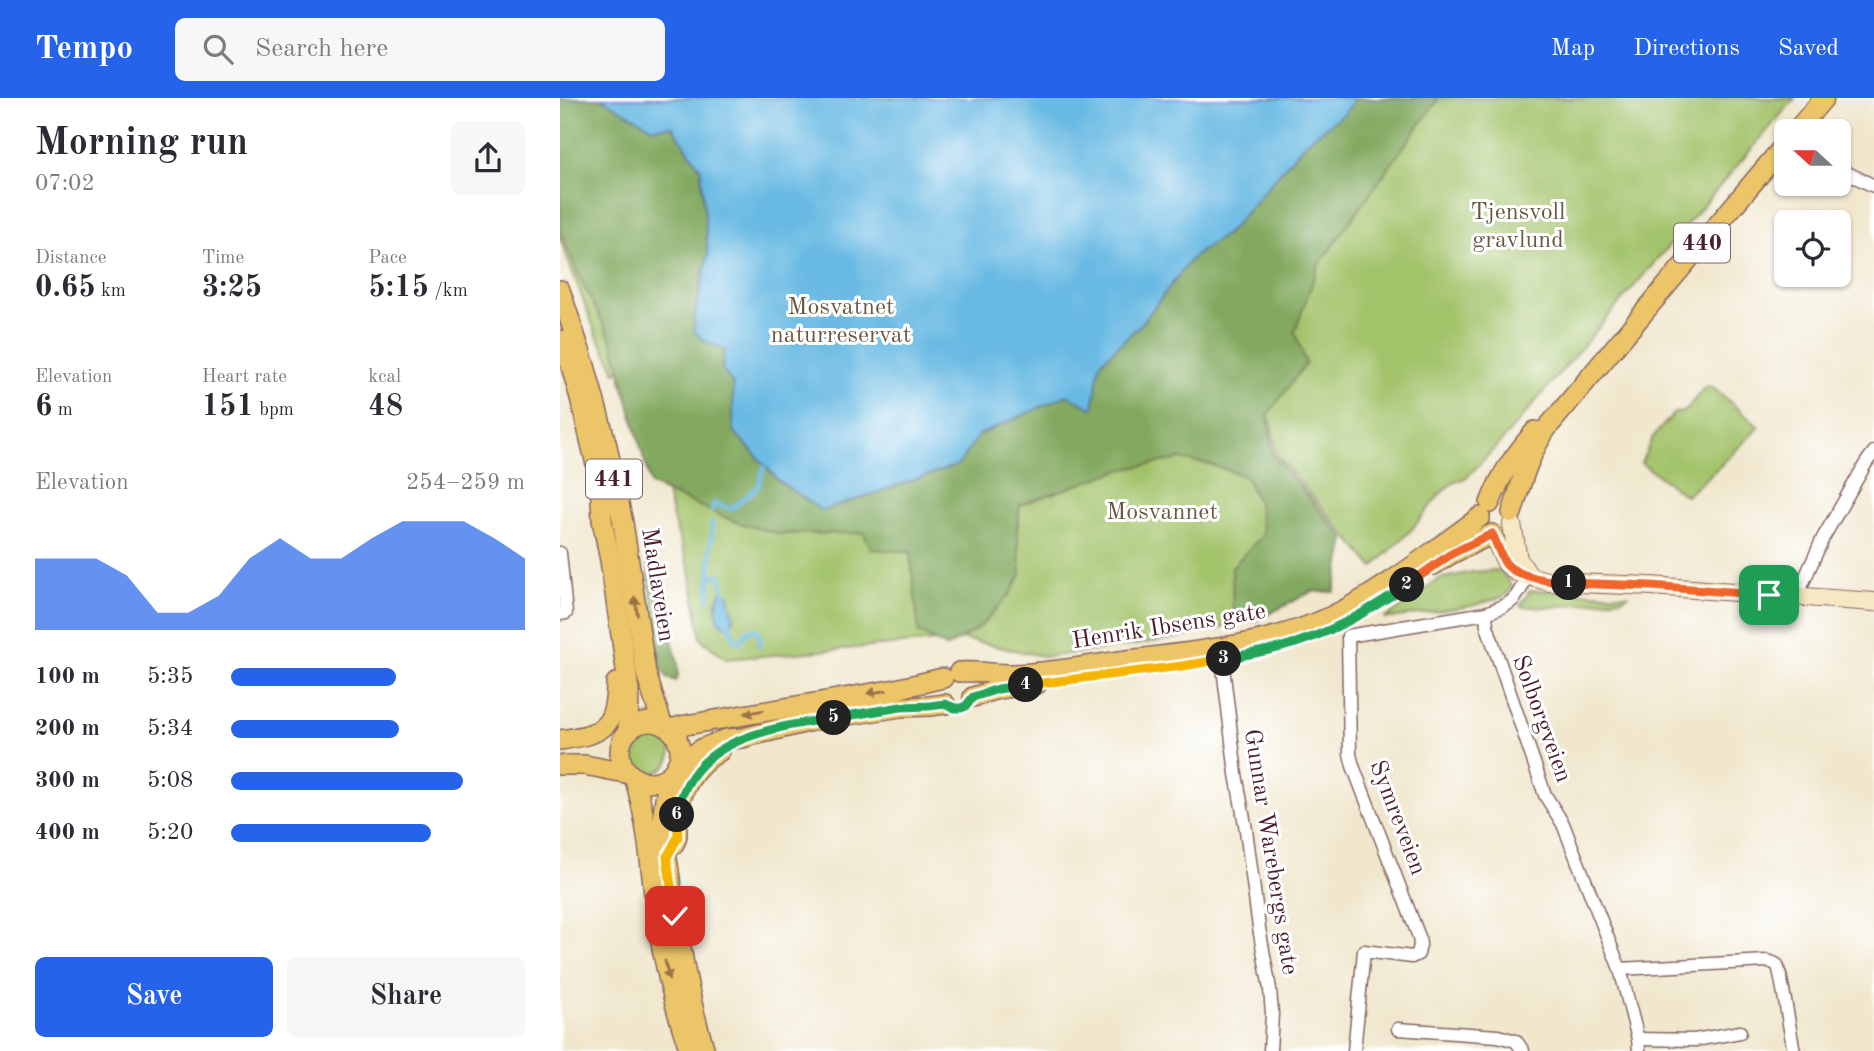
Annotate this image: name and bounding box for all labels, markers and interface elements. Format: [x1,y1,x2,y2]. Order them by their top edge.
search box [175,18,665,81]
icon: search [199,30,237,68]
text: Tempo [35,33,133,66]
text: Search here [255,36,388,62]
text: Map [1551,37,1595,61]
text: Directions [1633,37,1740,61]
text: Saved [1778,37,1839,61]
north arrow [1774,119,1852,196]
map controls [1774,119,1851,287]
button: share [451,121,525,195]
text: Morning run [35,125,248,163]
text: 07:02 [35,172,95,195]
park label: Tjensvoll gravlund [1471,201,1566,253]
button: locate [1774,210,1851,287]
road number: 440 [1674,224,1730,262]
text: Distance [35,249,107,268]
text: Time [202,249,244,268]
text: Pace [368,249,407,268]
text: 0.65 [35,273,96,303]
text: 3:25 [202,273,262,303]
text: 5:15 [368,273,429,303]
text: km [96,282,126,301]
text: /km [429,282,468,301]
park label: Mosvatnet naturreservat [771,296,911,348]
text: Elevation [35,368,112,387]
text: Heart rate [202,368,287,387]
text: kcal [368,368,401,387]
text: 6 [35,392,52,422]
text: 151 [202,392,254,422]
text: 48 [368,392,403,422]
text: m [52,401,73,420]
text: bpm [254,401,294,420]
road number: 441 [586,460,642,498]
text: Elevation [35,471,129,494]
text: 254–259 m [406,471,525,494]
park label: Mosvannet [1106,501,1218,525]
street label: Madlaveien [636,526,678,644]
pin [1739,565,1799,625]
pin: 1 [1552,566,1586,601]
pin: 2 [1390,568,1424,602]
text: 1 [1563,573,1574,592]
text: 2 [1401,575,1412,594]
icon: arrive [1750,576,1788,614]
one-way arrow [630,595,641,617]
street label: Henrik Ibsens gate [1070,600,1268,654]
pin: 3 [1206,642,1242,676]
text: 3 [1218,649,1229,668]
street label: Solborgveien [1507,652,1575,786]
text: 100 m [35,665,100,688]
text: 5:35 [147,665,193,688]
pin: 4 [1008,668,1044,702]
text: 4 [1020,675,1031,694]
one-way arrow [866,687,888,698]
pin: 5 [816,700,852,736]
one-way arrow [743,707,765,718]
text: 5 [828,708,839,727]
text: 200 m [35,717,100,740]
text: 5:34 [147,717,193,740]
street label: Gunnar Warebergs gate [1239,727,1301,977]
street label: Symreveien [1364,757,1430,879]
text: 300 m [35,769,100,792]
text: 5:08 [147,769,193,792]
pin: 6 [660,798,694,832]
text: 6 [671,805,682,824]
text: 400 m [35,821,100,844]
text: 5:20 [147,821,193,844]
pin [645,886,705,946]
icon: check [656,897,694,935]
button: Save [35,957,273,1037]
button: Share [287,957,525,1037]
one-way arrow [661,959,672,981]

